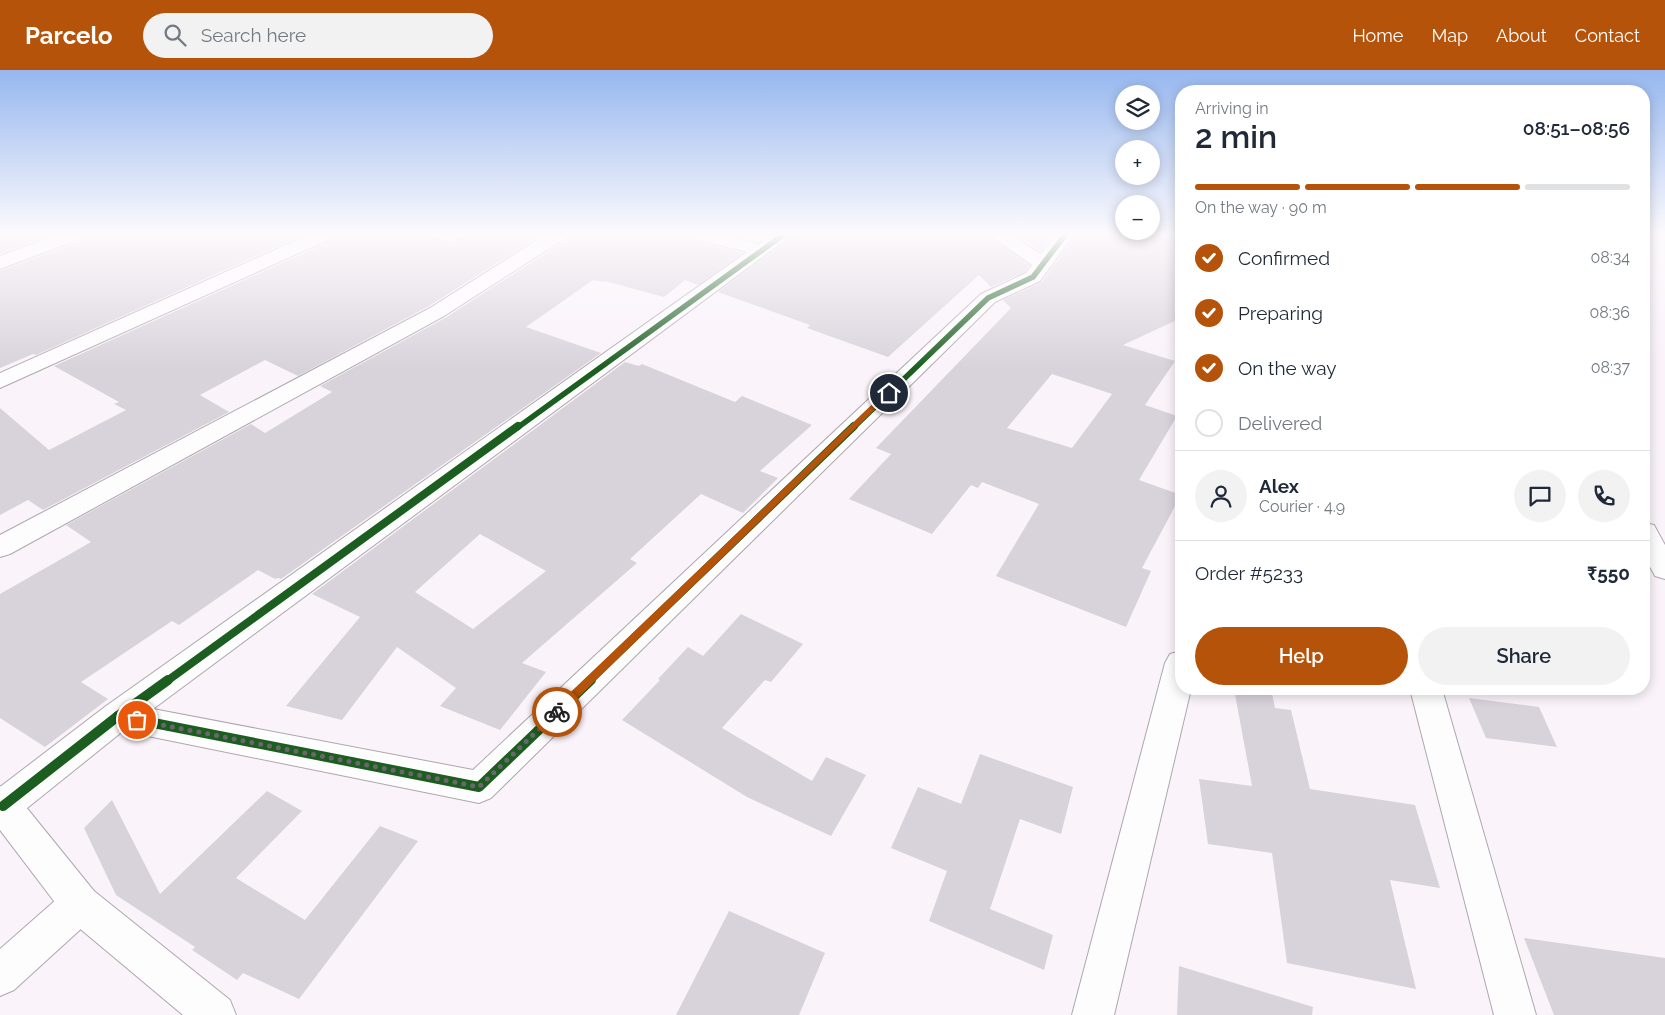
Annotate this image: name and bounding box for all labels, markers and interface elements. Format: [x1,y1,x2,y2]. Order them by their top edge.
search box [143,13,493,58]
text: Parcelo [25,21,113,50]
icon: search [161,21,189,49]
text: Search here [201,24,306,46]
text: Home [1352,25,1403,46]
text: Map [1431,25,1468,46]
text: About [1496,25,1547,46]
text: Contact [1575,25,1640,46]
map controls [1115,85,1160,240]
button: layers [1115,85,1160,130]
text: Arriving in [1195,99,1269,118]
text: 08:51–08:56 [1523,117,1630,139]
text: 2 min [1195,118,1277,155]
button: + [1115,140,1160,185]
button: − [1115,195,1160,240]
text: On the way · 90 m [1195,198,1327,217]
icon: check [1195,244,1223,272]
text: Confirmed [1238,247,1330,269]
text: 08:34 [1590,248,1630,267]
icon: check [1195,299,1223,327]
text: Preparing [1238,302,1323,324]
text: 08:36 [1590,303,1630,322]
icon: check [1195,354,1223,382]
text: On the way [1238,357,1337,379]
text: 08:37 [1591,358,1630,377]
pin [868,372,910,414]
icon: home [875,379,903,407]
text: Delivered [1238,412,1322,434]
button: person [1195,470,1247,522]
button: chat [1514,470,1566,522]
button: phone [1578,470,1630,522]
text: Alex [1259,475,1299,497]
text: Courier · 4.9 [1259,497,1345,516]
text: Order #5233 [1195,562,1303,584]
text: ₹550 [1587,562,1630,584]
button: Help [1195,627,1408,685]
button: Share [1418,627,1630,685]
courier [532,687,582,737]
icon: bike [543,698,571,726]
pin [116,699,158,741]
icon: bag [123,706,151,734]

